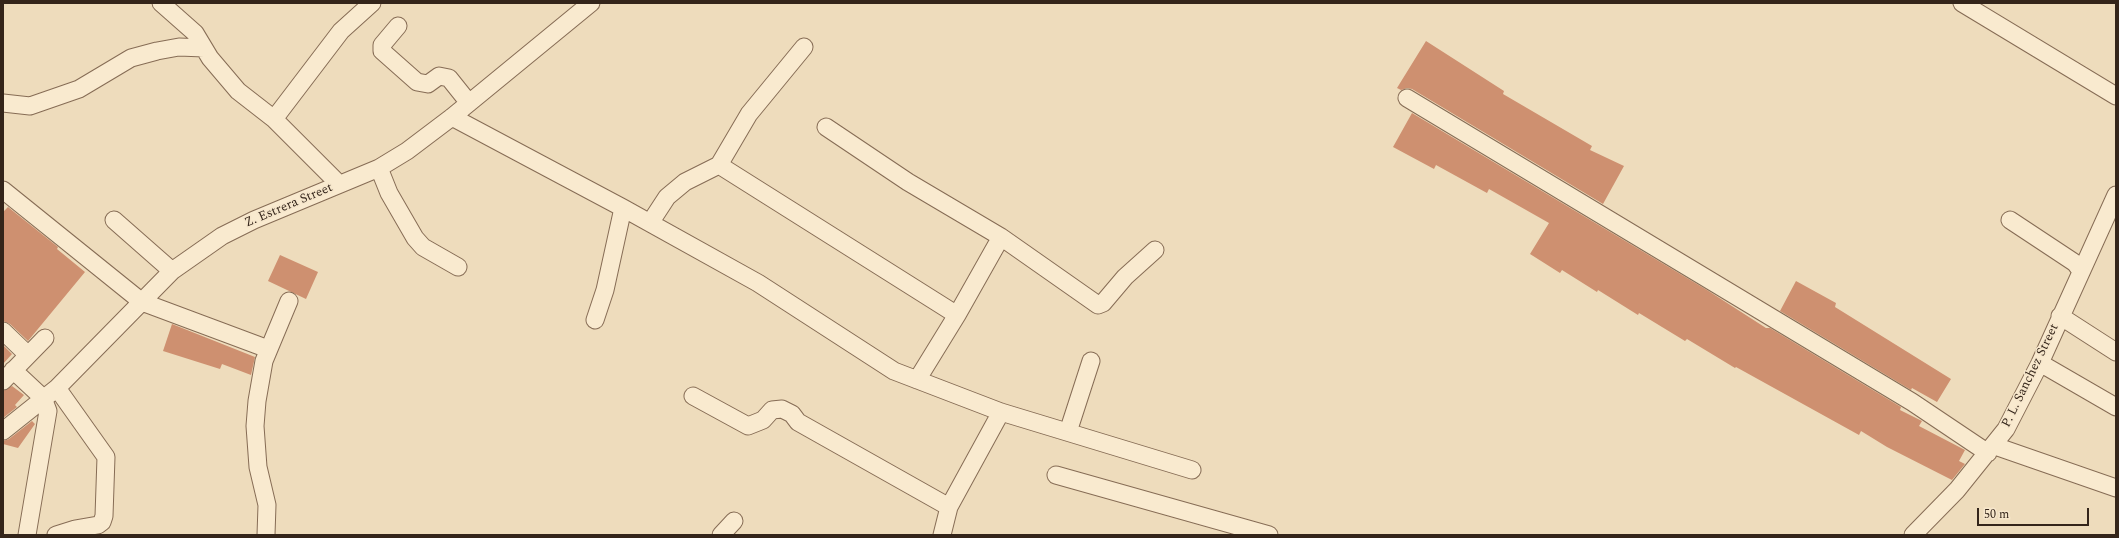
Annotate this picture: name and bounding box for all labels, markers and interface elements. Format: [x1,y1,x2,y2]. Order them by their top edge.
street label: Z. Estrera Street [243,180,335,232]
street label: P. L. Sanchez Street [1999,322,2063,430]
scale bar [1979,500,2091,526]
text: 50 m [1984,505,2009,524]

